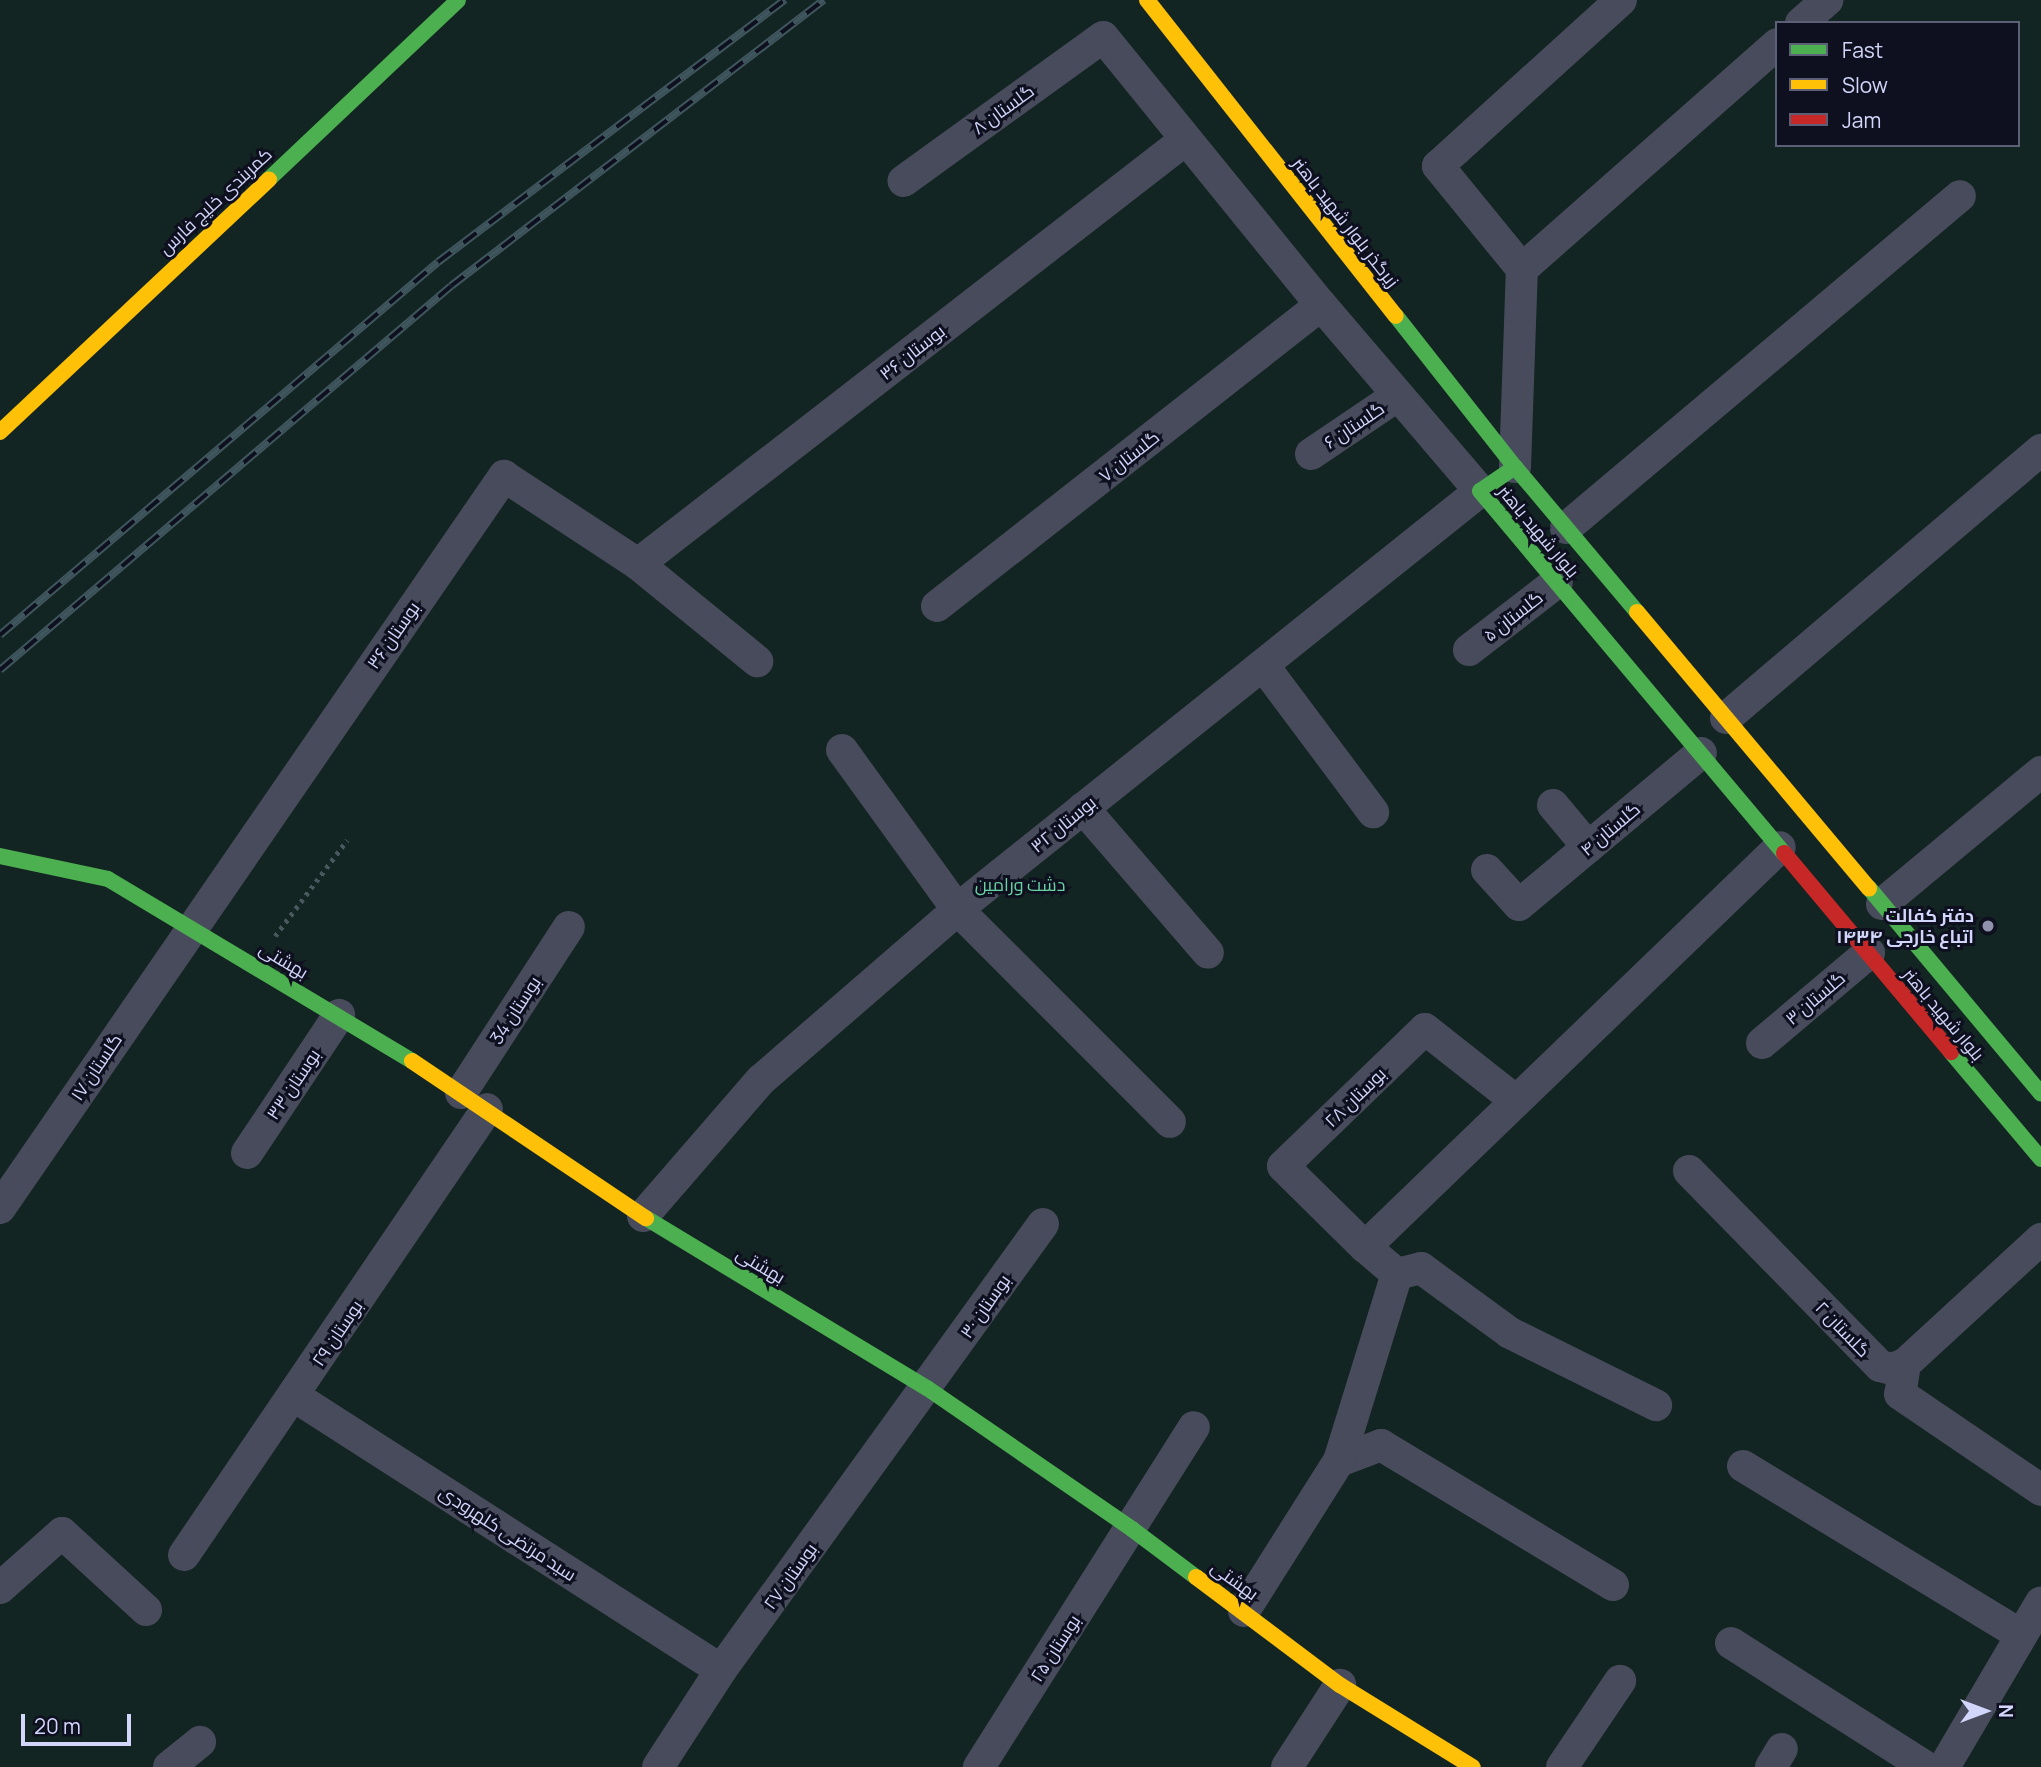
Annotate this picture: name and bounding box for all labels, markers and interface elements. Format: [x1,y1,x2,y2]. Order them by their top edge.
legend [1775,21,2020,147]
text: Fast [1842,36,1883,64]
text: Slow [1842,71,1888,99]
street label: گلستان ۸ [968,80,1038,138]
text: Jam [1842,106,1881,134]
street label: کمربندی خلیج فارس [154,143,276,259]
street label: زیرگذر بلوار شهید باهنر [1288,153,1404,291]
street label: بوستان ۳۶ [875,320,949,384]
street label: گلستان ۶ [1320,397,1388,453]
street label: گلستان ۷ [1095,426,1163,486]
street label: بلوار شهید باهنر [1494,480,1584,582]
street label: گلستان ۵ [1479,586,1547,646]
street label: بوستان ۳۶ [362,597,424,673]
street label: بوستان ۳۲ [1026,791,1100,857]
street label: گلستان ۴ [1576,798,1644,860]
park label: دشت ورامین [975,873,1065,895]
place label: دفتر کفالت اتباع خارجی ۱۴۳۴ [1836,905,1974,948]
marker: دفتر کفالت اتباع خارجی ۱۴۳۴ [1980,918,1996,934]
street label: بهشتی [256,937,312,983]
street label: بلوار شهید باهنر [1899,963,1989,1065]
street label: گلستان ۳ [1781,967,1849,1029]
street label: بوستان 34 [485,972,545,1048]
street label: گلستان ۱۷ [66,1029,126,1105]
street label: بوستان ۳۳ [262,1045,324,1123]
street label: بوستان ۲۸ [1320,1062,1390,1132]
street label: بهشتی [733,1242,789,1288]
street label: بوستان ۳۰ [955,1270,1015,1342]
street label: بوستان ۲۹ [307,1296,367,1370]
street label: گلستان ۲ [1811,1297,1875,1361]
street label: سید مرتضی کلهرودی [436,1481,580,1585]
street label: بوستان ۲۷ [759,1539,821,1613]
street label: بهشتی [1207,1556,1263,1604]
street label: بوستان ۲۵ [1025,1610,1085,1686]
north arrow [1950,1676,2020,1746]
scale bar [24,1700,135,1744]
text: N [1993,1704,2019,1718]
text: 20 m [34,1712,81,1740]

